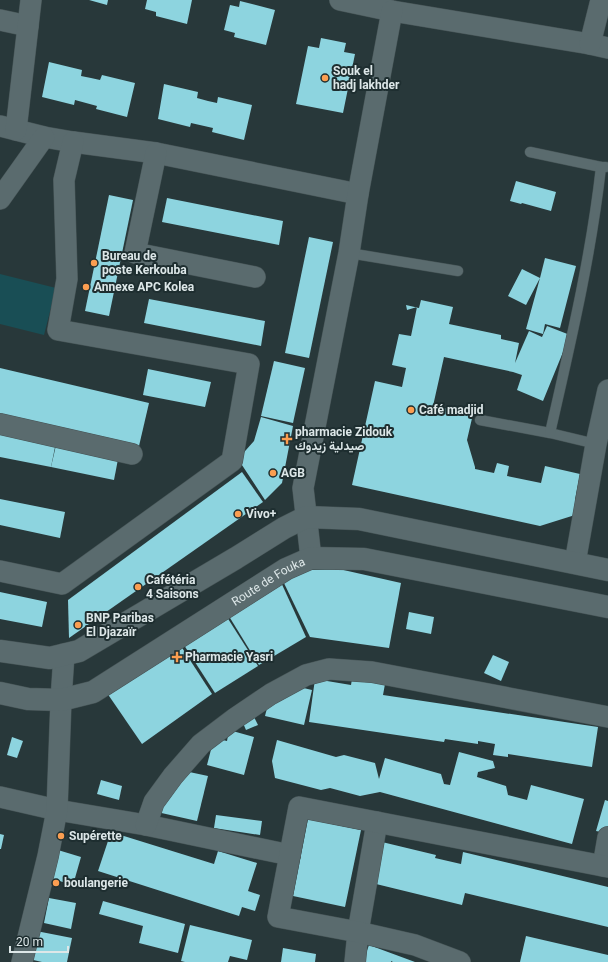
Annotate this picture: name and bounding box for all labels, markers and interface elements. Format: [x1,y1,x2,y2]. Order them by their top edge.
place label: Souk el hadj lakhder [333,64,400,92]
marker: Souk el hadj lakhder [320,73,330,83]
place label: Bureau de poste Kerkouba [102,249,187,277]
marker: Bureau de poste Kerkouba [89,258,99,268]
place label: Annexe APC Kolea [94,280,195,294]
marker: Annexe APC Kolea [81,282,91,292]
place label: Café madjid [419,403,484,417]
marker: Café madjid [406,405,416,415]
place label: pharmacie Zidouk صيدلية زيدوك [295,425,393,454]
marker: pharmacie Zidouk صيدلية زيدوك [282,434,292,444]
place label: AGB [281,466,305,480]
marker: AGB [268,468,278,478]
place label: Vivo+ [246,507,277,521]
marker: Vivo+ [233,509,243,519]
street label: Route de Fouka [229,555,307,609]
place label: Cafétéria 4 Saisons [146,573,199,601]
marker: Cafétéria 4 Saisons [133,582,143,592]
place label: BNP Paribas El Djazaïr [86,611,154,639]
marker: BNP Paribas El Djazaïr [73,620,83,630]
place label: Pharmacie Yasri [185,650,273,664]
marker: Pharmacie Yasri [172,652,182,662]
place label: Supérette [69,829,122,843]
marker: Supérette [56,831,66,841]
place label: boulangerie [64,876,128,890]
marker: boulangerie [51,878,61,888]
scale bar [10,928,68,954]
text: 20 m [16,935,43,949]

